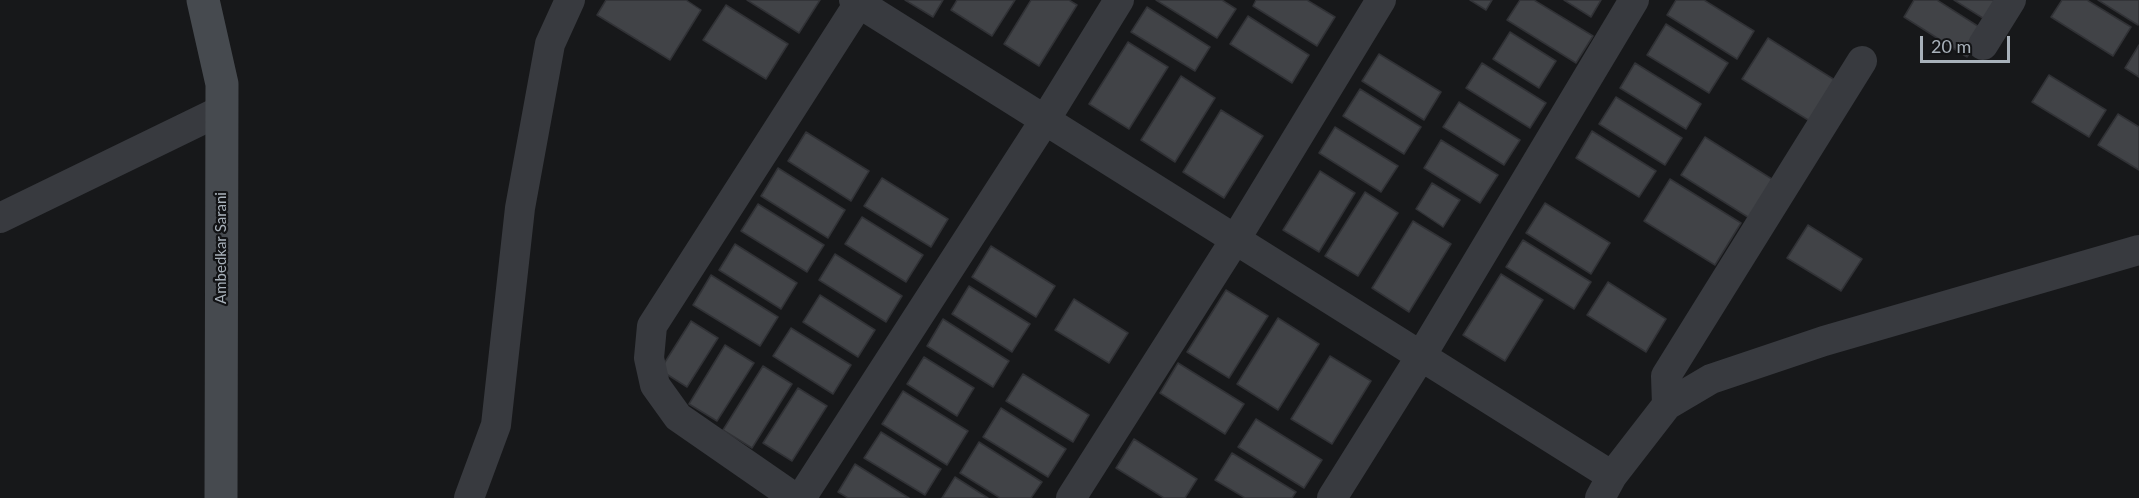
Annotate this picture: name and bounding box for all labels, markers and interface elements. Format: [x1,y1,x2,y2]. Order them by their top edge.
scale bar [1923,24,2013,62]
text: 20 m [1931,35,1971,57]
street label: Ambedkar Sarani [212,192,230,304]

